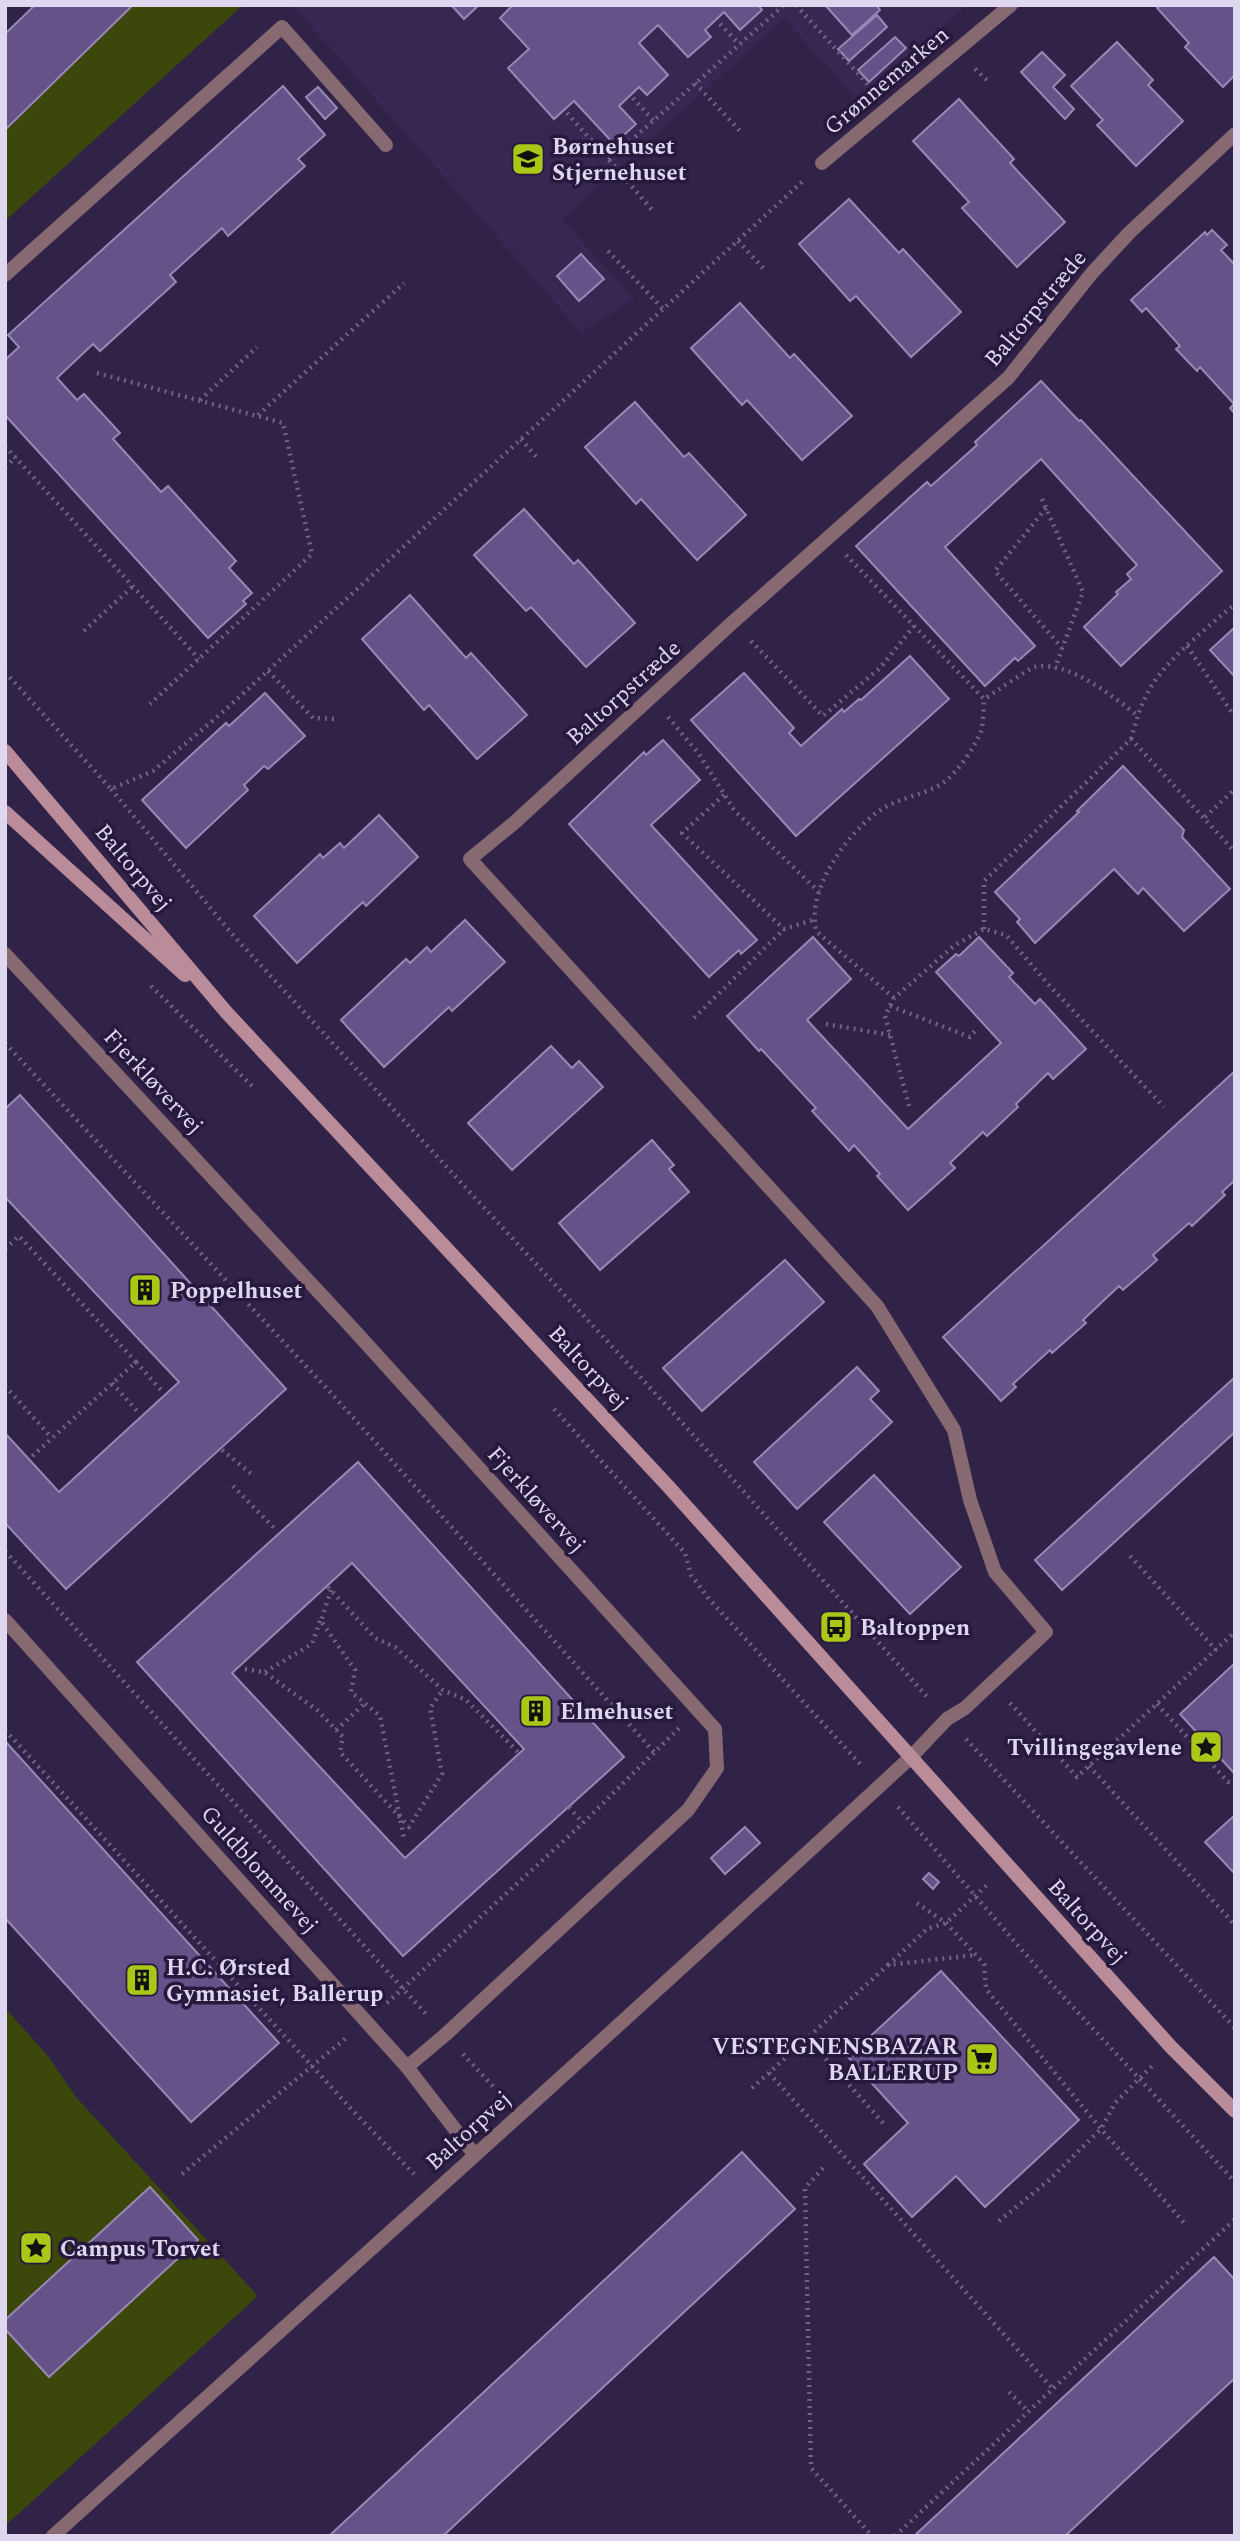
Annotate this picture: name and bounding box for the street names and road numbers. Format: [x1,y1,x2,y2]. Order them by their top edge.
street label: Grønnemarken [817,18,957,144]
street label: Baltorpstræde [976,243,1096,375]
street label: Baltorpstræde [559,632,689,754]
street label: Baltorpvej [86,816,180,919]
street label: Fjerkløvervej [95,1021,211,1143]
street label: Baltorpvej [539,1318,637,1418]
street label: Fjerkløvervej [478,1439,594,1561]
street label: Guldblommevej [192,1798,326,1942]
street label: Baltorpvej [1039,1871,1135,1973]
street label: Baltorpvej [418,2083,520,2179]

